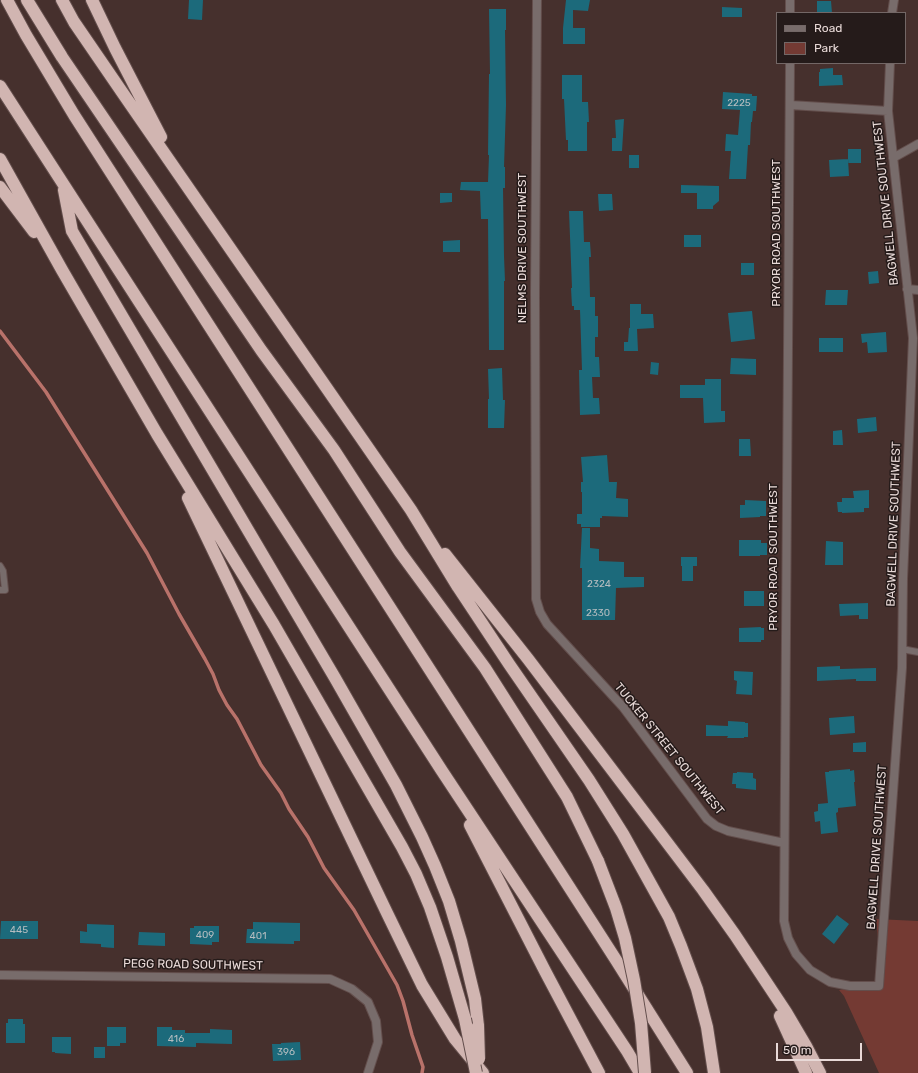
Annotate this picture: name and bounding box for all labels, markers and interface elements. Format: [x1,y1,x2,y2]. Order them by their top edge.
legend [776,12,906,64]
text: Road [814,21,842,35]
text: Park [814,41,839,55]
house number: 2225 [727,97,751,109]
street label: BAGWELL DRIVE SOUTHWEST [870,120,902,286]
street label: PRYOR ROAD SOUTHWEST [770,159,784,307]
street label: NELMS DRIVE SOUTHWEST [516,173,530,323]
street label: BAGWELL DRIVE SOUTHWEST [884,441,904,607]
street label: PRYOR ROAD SOUTHWEST [767,483,781,631]
house number: 2324 [587,578,611,590]
house number: 2330 [586,607,610,619]
street label: TUCKER STREET SOUTHWEST [611,680,727,818]
street label: BAGWELL DRIVE SOUTHWEST [864,764,890,930]
house number: 445 [10,924,28,936]
house number: 409 [196,929,214,941]
house number: 401 [250,930,266,942]
street label: PEGG ROAD SOUTHWEST [123,957,263,973]
house number: 416 [168,1033,184,1045]
scale bar [778,1035,864,1061]
text: 50 m [783,1043,811,1057]
house number: 396 [277,1046,295,1058]

